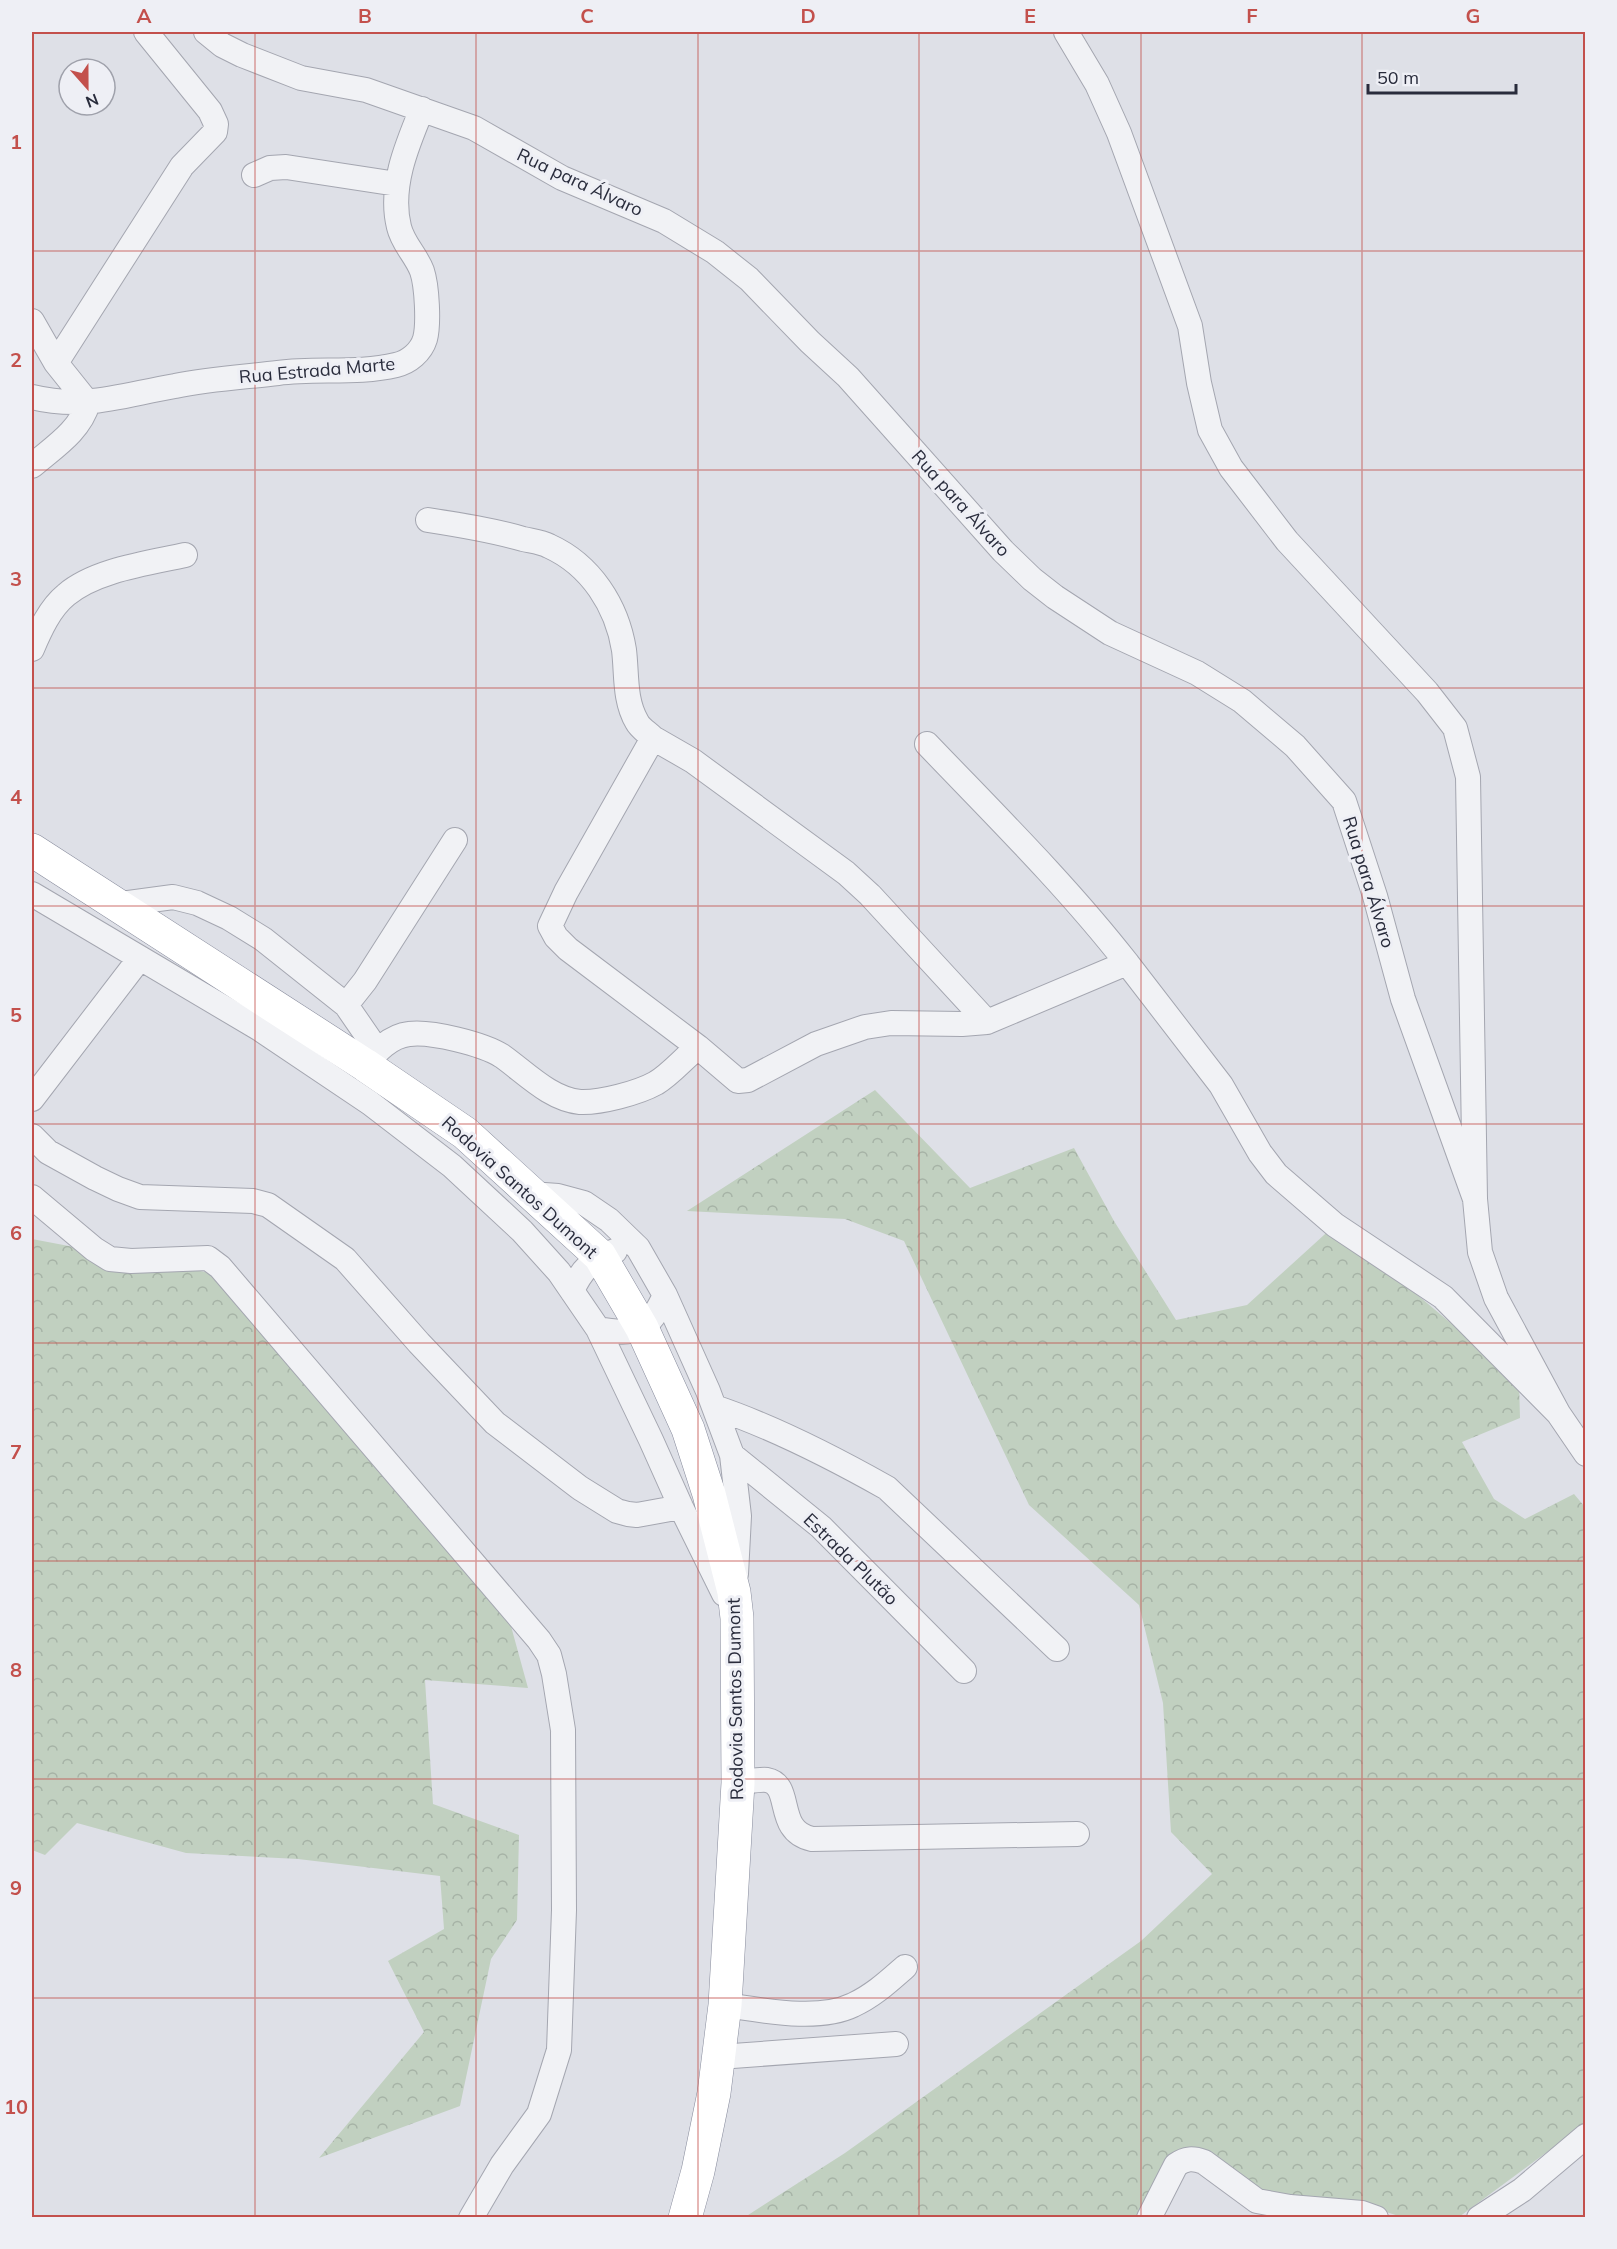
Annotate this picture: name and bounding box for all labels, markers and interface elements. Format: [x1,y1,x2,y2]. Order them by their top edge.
text: A [137,3,152,28]
text: B [358,3,372,28]
text: C [580,3,594,28]
text: D [800,3,816,28]
text: E [1024,3,1036,28]
text: F [1246,3,1258,28]
text: G [1466,3,1480,28]
north arrow [57,57,117,117]
scale bar [1368,57,1516,95]
text: 50 m [1377,66,1419,89]
text: N [83,90,102,113]
text: 1 [10,129,22,154]
street label: Rua para Álvaro [513,143,647,221]
text: 2 [10,347,22,372]
street label: Rua Estrada Marte [238,352,396,388]
street label: Rua para Álvaro [907,445,1015,561]
text: 3 [10,566,22,591]
text: 4 [10,784,22,809]
street label: Rua para Álvaro [1338,813,1400,951]
text: 5 [10,1002,22,1027]
street label: Rodovia Santos Dumont [437,1111,603,1263]
text: 6 [10,1220,22,1245]
text: 7 [10,1439,22,1464]
street label: Estrada Plutão [799,1508,903,1610]
street label: Rodovia Santos Dumont [722,1598,748,1800]
text: 8 [10,1657,22,1682]
text: 9 [10,1875,22,1900]
text: 10 [4,2094,28,2119]

